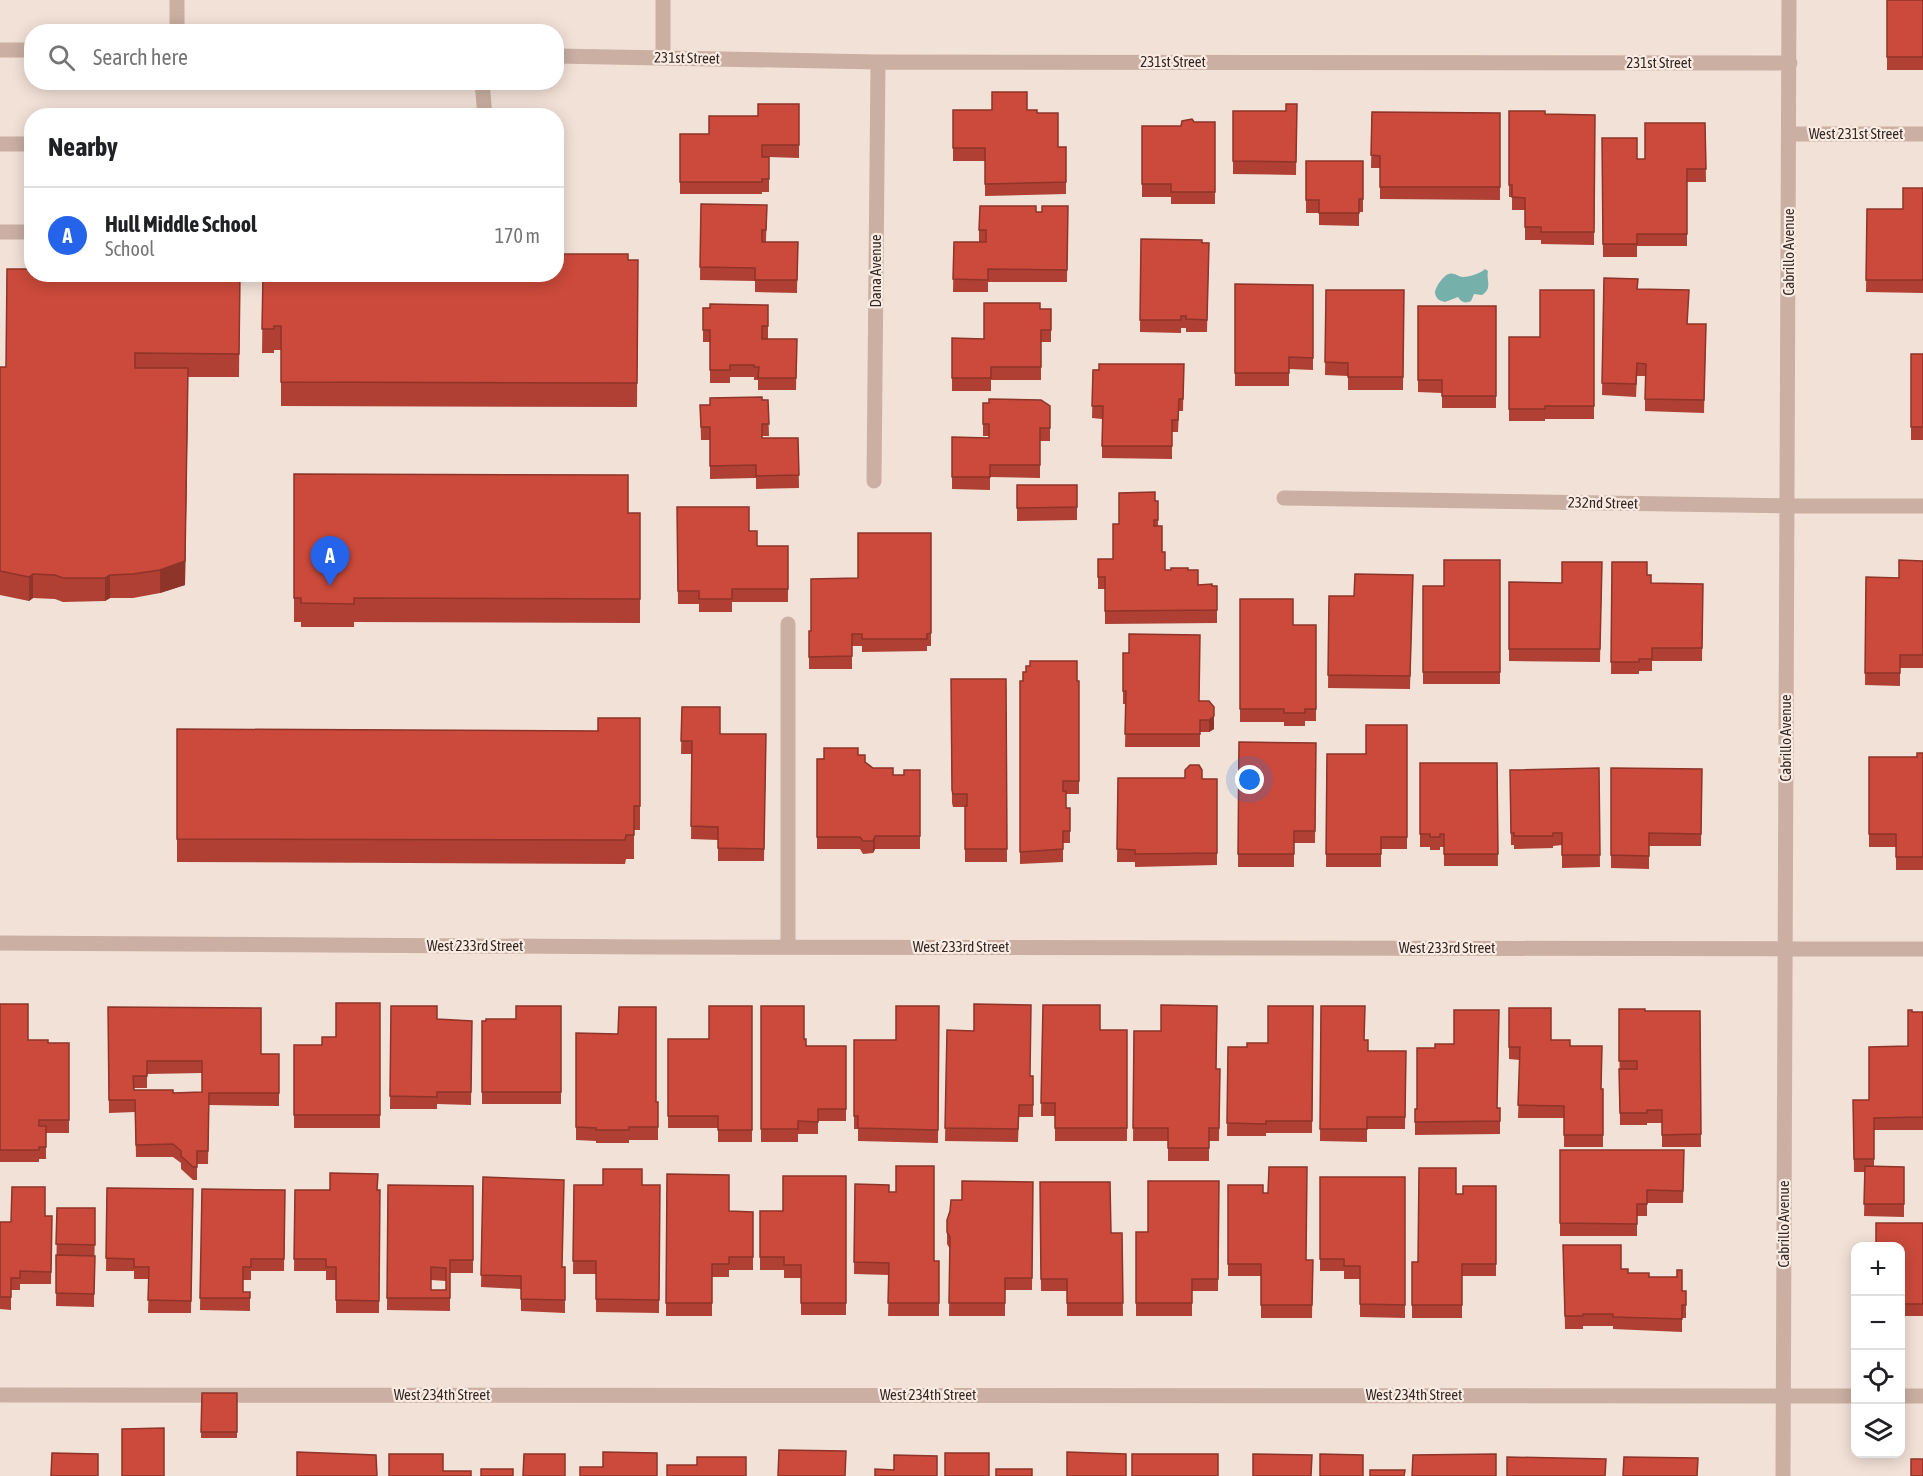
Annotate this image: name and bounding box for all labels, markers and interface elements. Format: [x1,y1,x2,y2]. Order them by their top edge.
search box [24,24,564,90]
icon: search [45,41,78,74]
text: Search here [93,44,188,70]
street label: 231st Street [654,48,720,67]
street label: 231st Street [1140,53,1206,70]
street label: 231st Street [1626,54,1692,71]
street label: West 231st Street [1809,125,1903,142]
text: Nearby [48,132,118,162]
street label: Cabrillo Avenue [1780,208,1797,296]
text: Hull Middle School [105,211,257,237]
text: A [63,224,72,247]
text: 170 m [495,224,540,247]
street label: Dana Avenue [867,234,884,308]
text: School [105,237,155,260]
street label: 232nd Street [1568,493,1638,512]
pin: A [310,536,350,586]
street label: Cabrillo Avenue [1777,694,1794,782]
your location [1235,765,1264,794]
street label: West 233rd Street [427,937,523,954]
street label: West 233rd Street [913,938,1009,955]
street label: West 233rd Street [1399,939,1495,956]
street label: Cabrillo Avenue [1775,1180,1792,1268]
map controls [1851,1242,1905,1458]
button: + [1851,1242,1905,1296]
button: − [1851,1296,1905,1350]
button: locate [1851,1350,1905,1404]
street label: West 234th Street [394,1386,490,1403]
street label: West 234th Street [880,1386,976,1403]
street label: West 234th Street [1366,1386,1462,1403]
button: layers [1851,1404,1905,1458]

